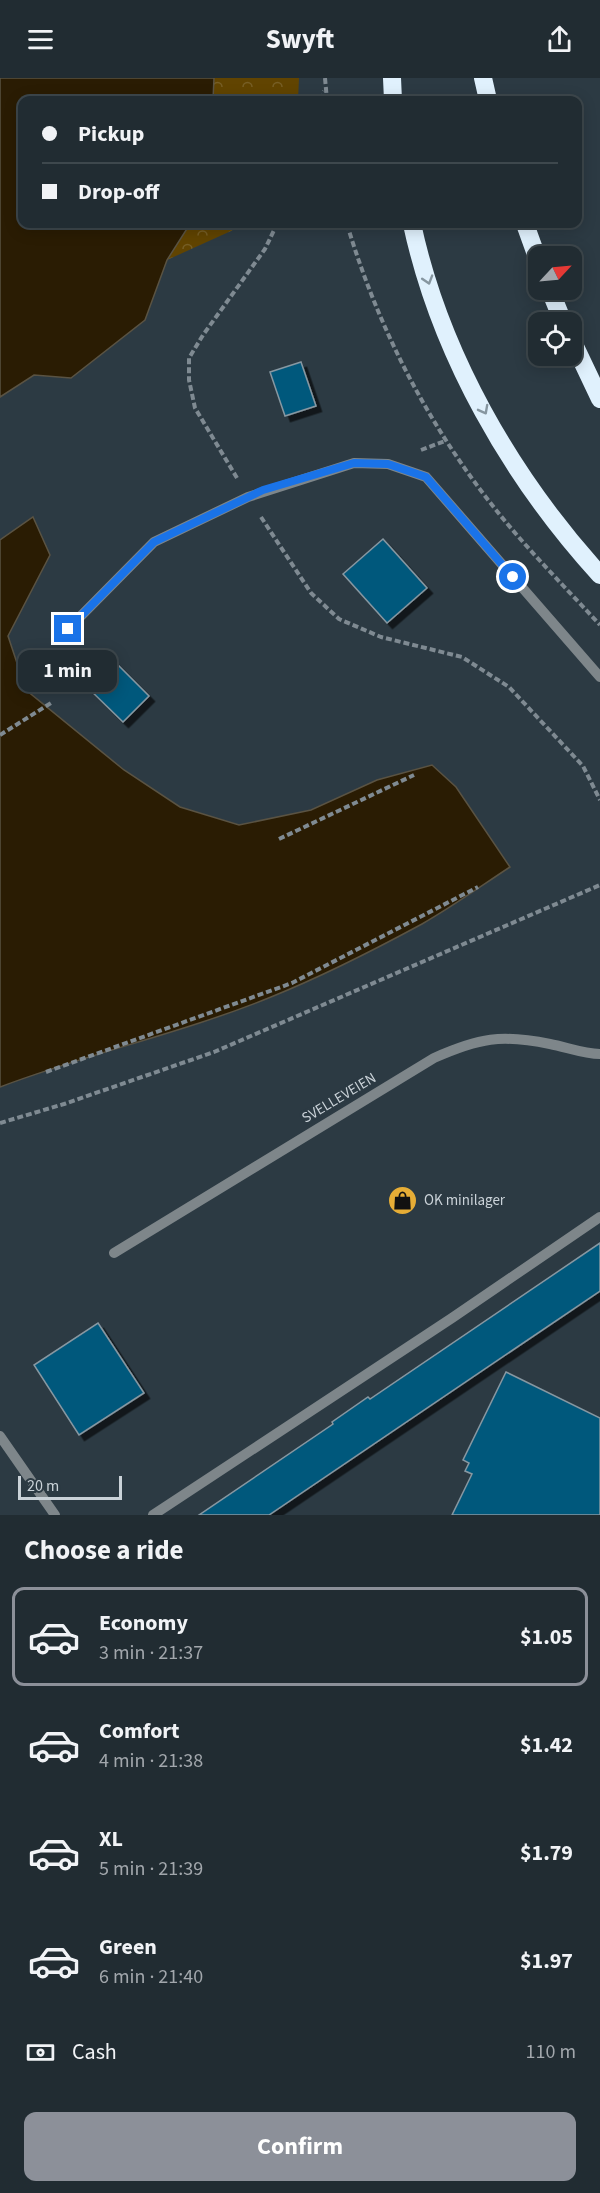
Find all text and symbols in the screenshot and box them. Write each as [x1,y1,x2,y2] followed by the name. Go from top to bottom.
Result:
[266,20,334,59] text: Swyft
[24,23,57,56] icon: menu
[543,23,576,56] icon: share
[78,118,144,150] text: Pickup
[78,176,159,208] text: Drop-off
[528,246,582,300] north arrow
[528,246,582,366] map controls
[421,274,433,285] one-way arrow
[528,312,582,366] button: locate
[477,404,488,414] one-way arrow
[499,563,526,590] route start
[54,615,81,642] route end
[19,650,118,692] callout: 1 min
[43,657,92,685] text: 1 min
[298,1068,380,1128] street label: SVELLEVEIEN
[387,1184,419,1216] shop icon: OK minilager
[424,1190,506,1211] place label: OK minilager
[18,1473,122,1500] scale bar
[27,1475,59,1497] text: 20 m
[24,1531,184,1570] text: Choose a ride
[99,1607,188,1639] text: Economy
[27,1610,81,1664] icon: car
[520,1621,573,1653] text: $1.05
[99,1639,203,1667] text: 3 min · 21:37
[99,1715,180,1747] text: Comfort
[27,1718,81,1772] icon: car
[520,1729,573,1761] text: $1.42
[99,1747,203,1775] text: 4 min · 21:38
[99,1823,123,1855] text: XL
[27,1826,81,1880] icon: car
[520,1837,573,1869] text: $1.79
[99,1855,203,1883] text: 5 min · 21:39
[99,1931,157,1963] text: Green
[27,1934,81,1988] icon: car
[520,1945,573,1977] text: $1.97
[99,1963,203,1991] text: 6 min · 21:40
[24,2036,57,2069] icon: cash
[72,2036,117,2068] text: Cash
[526,2038,576,2066] text: 110 m
[24,2112,576,2181] button: Confirm

